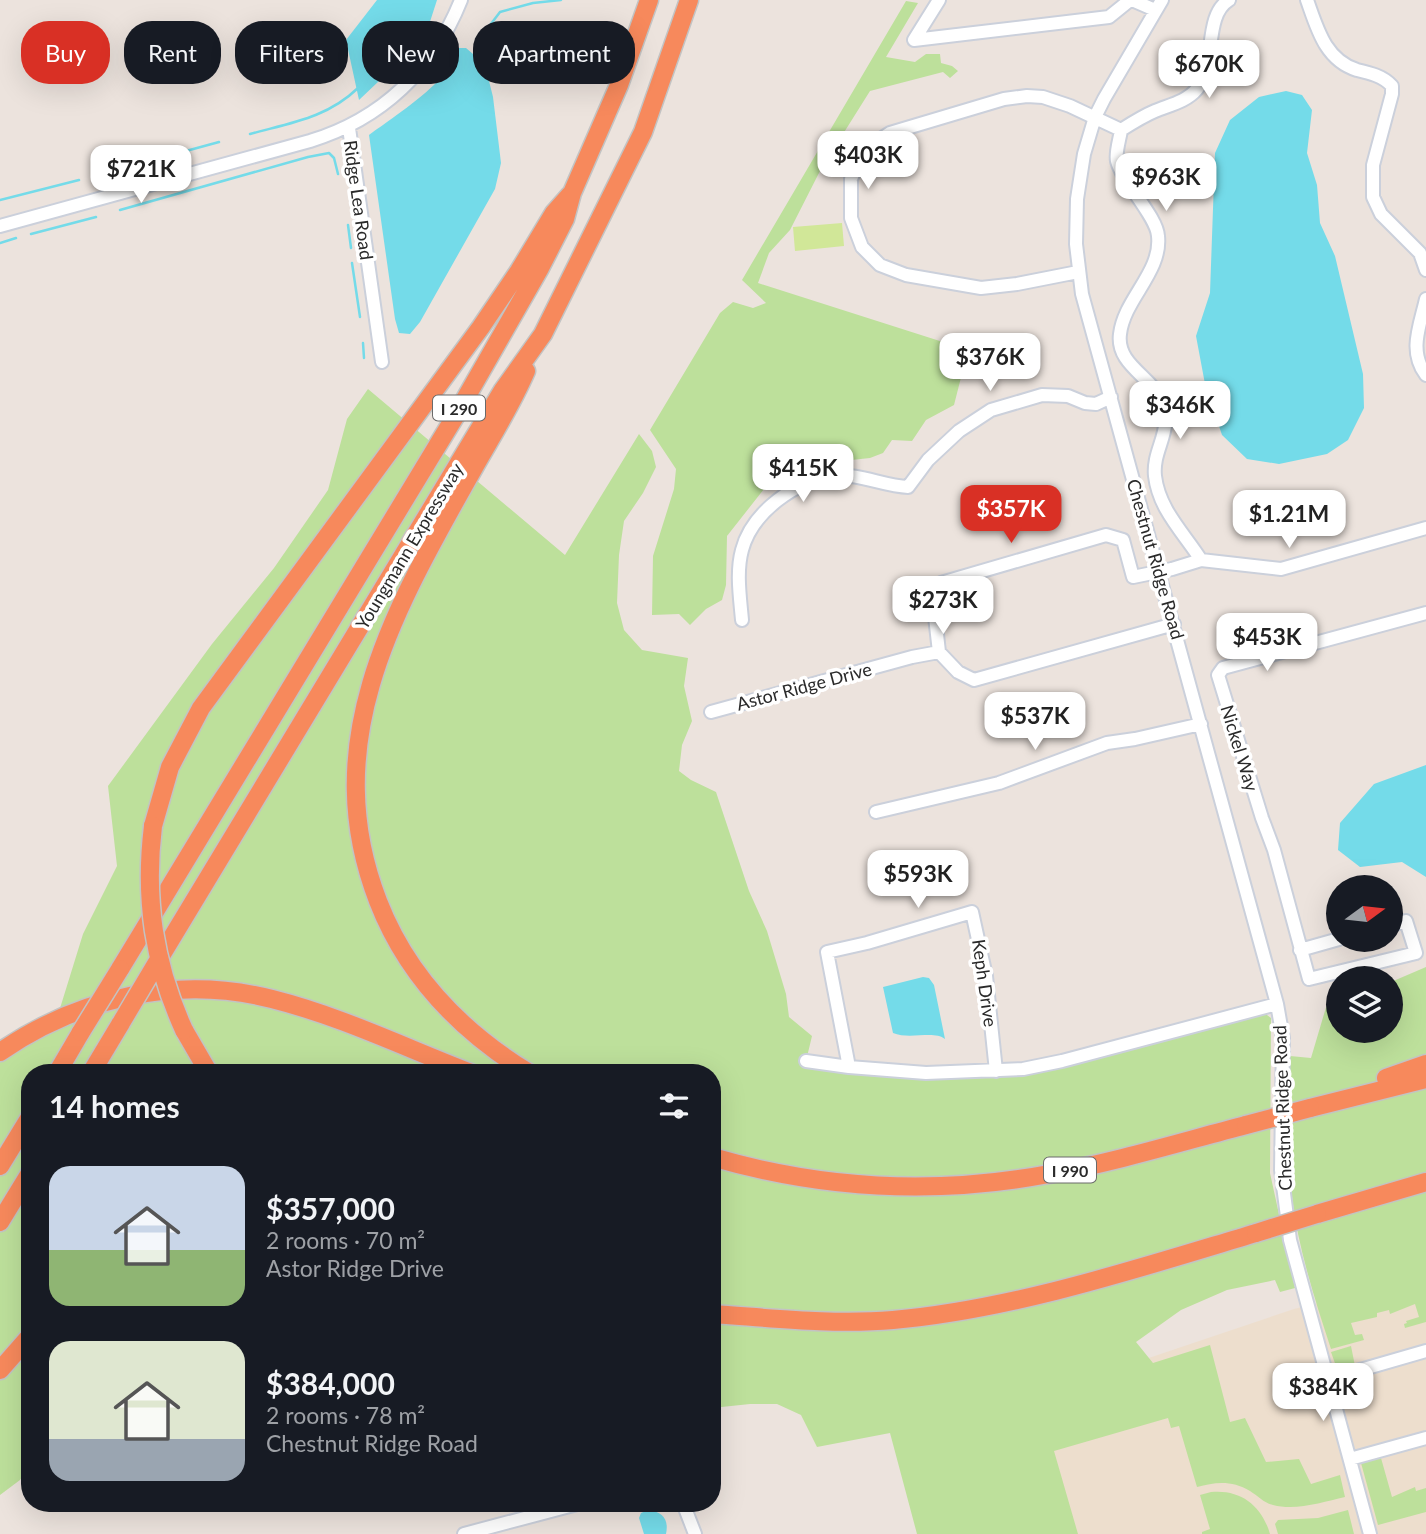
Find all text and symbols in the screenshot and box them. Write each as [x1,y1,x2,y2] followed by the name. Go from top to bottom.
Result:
[21,21,110,84] chip: Buy
[124,21,221,84] chip: Rent
[235,21,348,84] chip: Filters
[362,21,459,84] chip: New
[473,21,635,84] chip: Apartment
[1160,41,1258,100] pin: $670K
[1174,49,1244,77] text: $670K
[819,132,917,191] pin: $403K
[340,139,378,261] street label: Ridge Lea Road
[833,140,903,168] text: $403K
[92,146,190,205] pin: $721K
[106,154,176,182] text: $721K
[1117,154,1215,213] pin: $963K
[1131,162,1201,190] text: $963K
[941,334,1039,393] pin: $376K
[955,342,1025,370] text: $376K
[1131,382,1229,441] pin: $346K
[1145,390,1215,418] text: $346K
[433,396,485,420] road number: I 290
[754,444,852,504] pin: $415K
[768,453,838,481] text: $415K
[351,458,468,633] street label: Youngmann Expressway
[1123,476,1189,642] street label: Chestnut Ridge Road
[962,486,1060,545] pin: $357K
[1232,490,1346,550] pin: $1.21M
[976,494,1046,522] text: $357K
[1249,499,1329,527] text: $1.21M
[894,576,992,636] pin: $273K
[908,585,978,613] text: $273K
[1218,614,1316,673] pin: $453K
[1232,622,1302,650] text: $453K
[734,657,874,715] street label: Astor Ridge Drive
[986,692,1084,752] pin: $537K
[1000,701,1070,729] text: $537K
[1216,702,1264,794] street label: Nickel Way
[869,850,967,910] pin: $593K
[883,859,953,887] text: $593K
[1326,875,1404,952] north arrow
[1326,875,1403,1043] map controls
[968,938,1002,1028] street label: Keph Drive
[1326,966,1403,1043] button: layers
[1268,1025,1296,1191] street label: Chestnut Ridge Road
[655,1087,693,1125] icon: filters
[49,1088,180,1124] text: 14 homes
[1044,1158,1096,1182] road number: I 990
[266,1190,395,1226] text: $357,000
[105,1194,189,1278] icon: home
[266,1226,425,1254] text: 2 rooms · 70 m²
[266,1254,444,1282] text: Astor Ridge Drive
[1274,1364,1372,1423] pin: $384K
[266,1365,395,1401] text: $384,000
[105,1369,189,1453] icon: home
[1288,1372,1358,1400] text: $384K
[266,1401,425,1429] text: 2 rooms · 78 m²
[266,1429,478,1457] text: Chestnut Ridge Road

